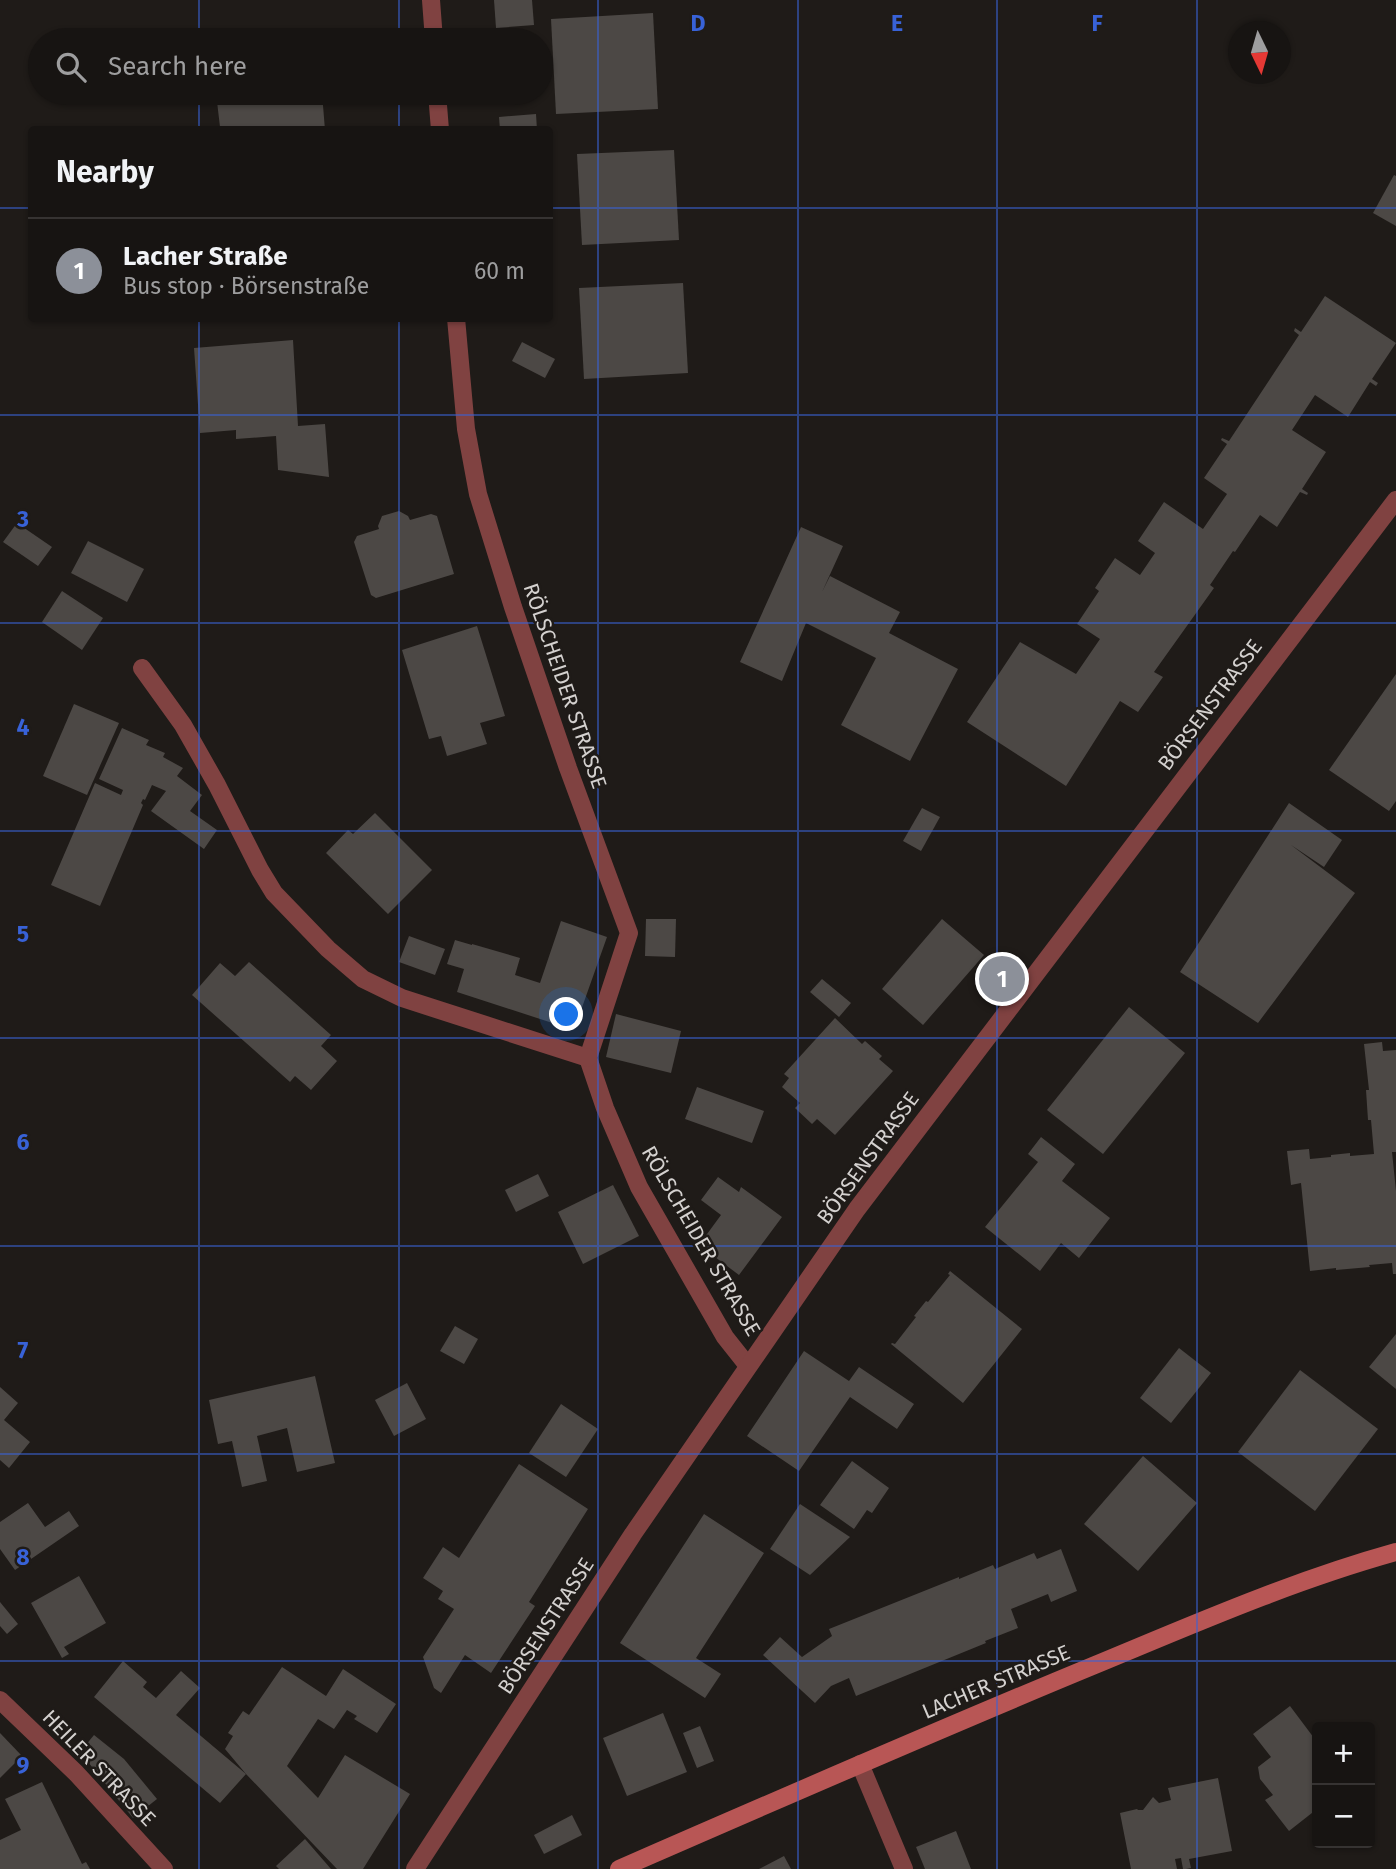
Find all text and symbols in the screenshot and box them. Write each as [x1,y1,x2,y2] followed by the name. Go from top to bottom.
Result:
[691,9,706,37] text: D
[891,9,903,37] text: E
[1091,9,1103,37] text: F
[1228,21,1291,84] north arrow
[28,28,553,105] search box
[52,48,90,86] icon: search
[108,51,247,82] text: Search here
[56,154,154,190] text: Nearby
[123,241,288,272] text: Lacher Straße
[74,257,84,285] text: 1
[474,257,525,285] text: 60 m
[123,272,369,300] text: Bus stop · Börsenstraße
[16,505,29,533] text: 3
[518,580,612,792] street label: RÖLSCHEIDER STRASSE
[1152,634,1268,776] street label: BÖRSENSTRASSE
[17,713,30,741] text: 4
[17,920,29,948] text: 5
[979,953,1025,1005] pin: 1
[549,997,583,1031] your location
[811,1087,925,1229] street label: BÖRSENSTRASSE
[17,1128,30,1156] text: 6
[636,1141,766,1341] street label: RÖLSCHEIDER STRASSE
[18,1336,29,1364] text: 7
[16,1543,30,1571] text: 8
[492,1553,600,1699] street label: BÖRSENSTRASSE
[918,1639,1074,1725] street label: LACHER STRASSE
[37,1704,161,1832] street label: HEILER STRASSE
[1312,1722,1375,1848] map controls
[1312,1722,1375,1785] button: +
[17,1751,30,1779] text: 9
[1312,1785,1375,1848] button: −

